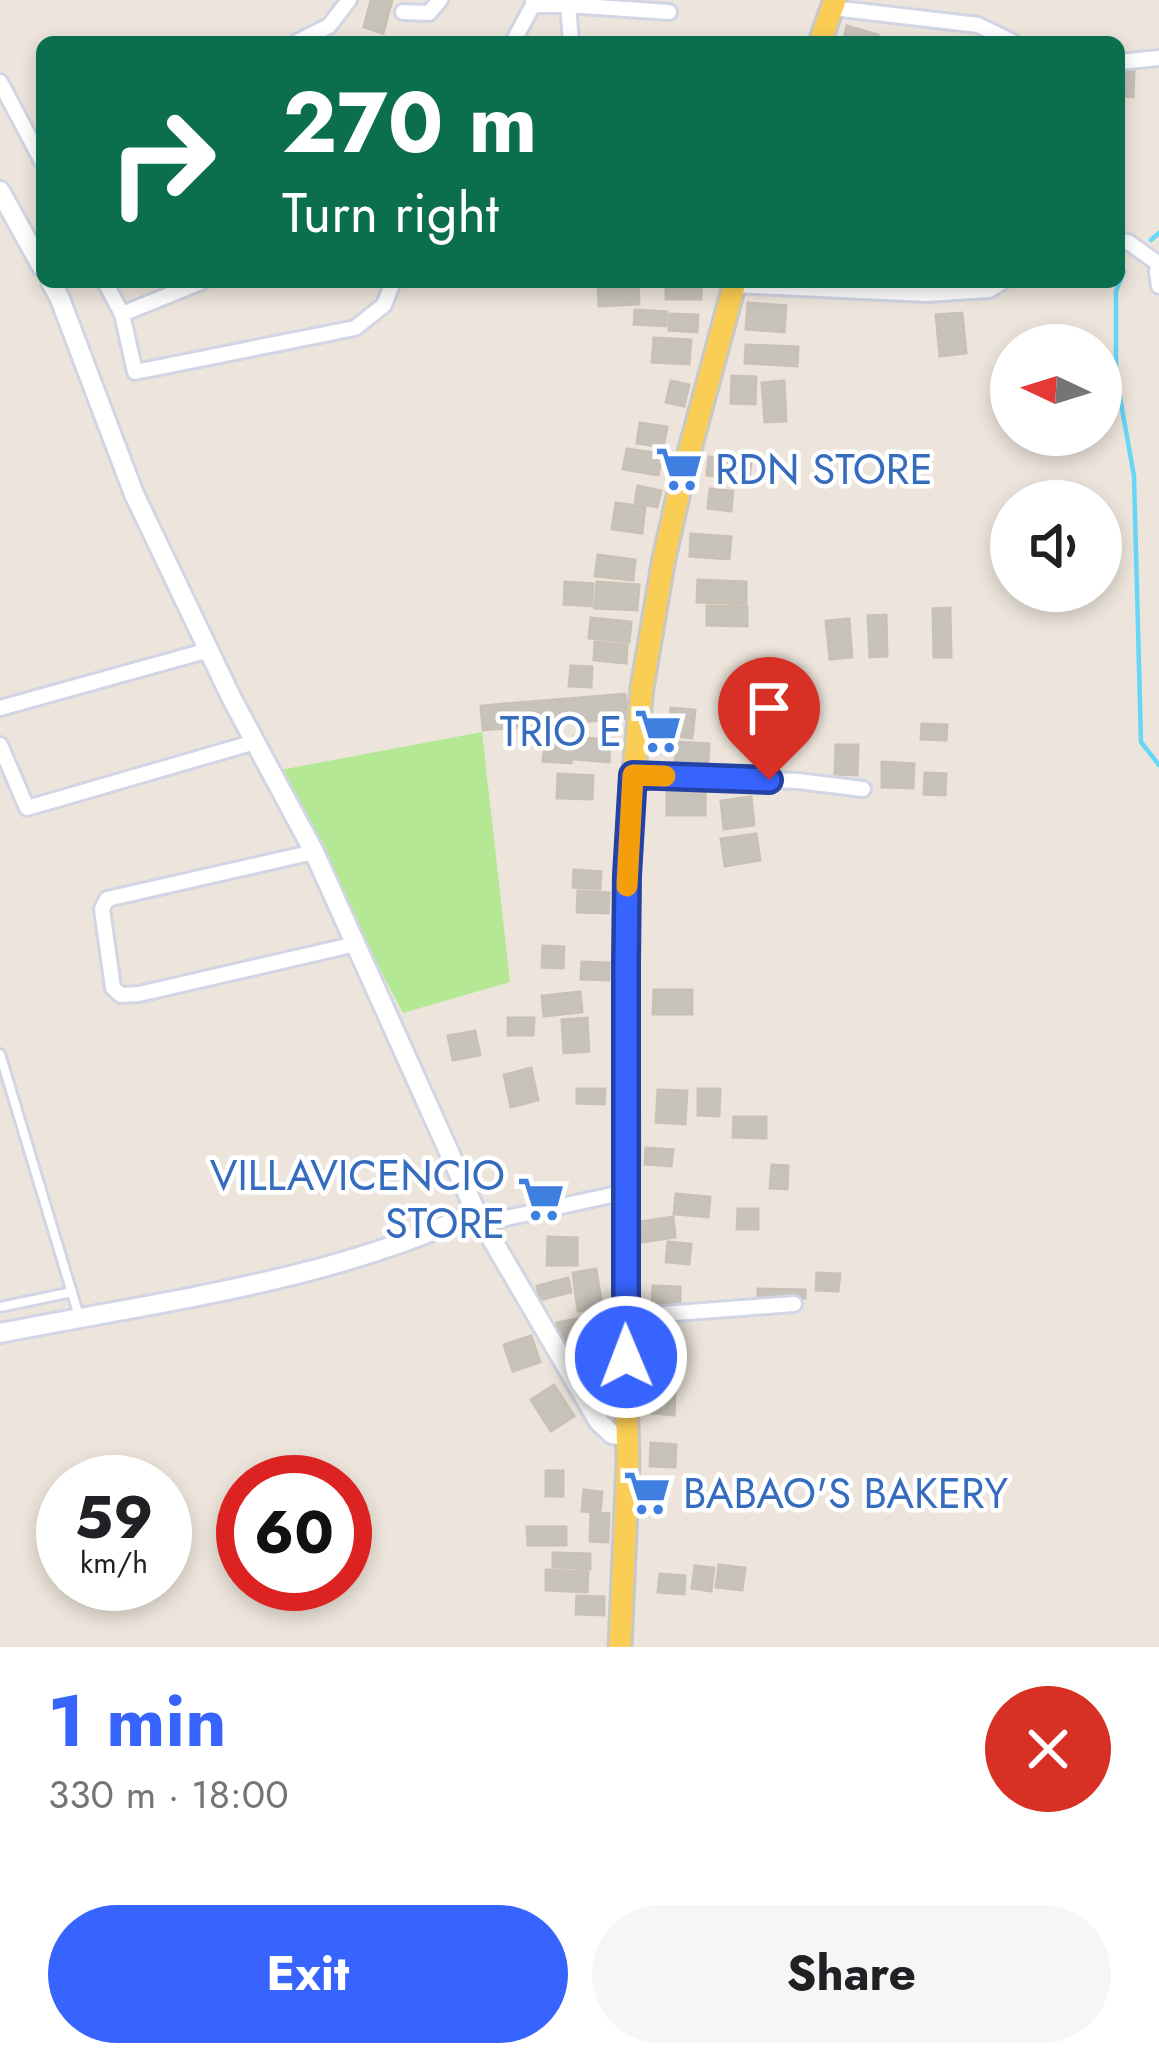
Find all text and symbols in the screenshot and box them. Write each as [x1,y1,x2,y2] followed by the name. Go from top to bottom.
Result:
[282,62,537,184] text: 270 m
[84,84,240,240] icon: right
[282,174,499,252] text: Turn right
[990,324,1122,456] north arrow
[990,324,1122,612] map controls
[715,439,932,500] place label: RDN STORE
[654,444,704,494] supermarket icon: RDN STORE
[990,480,1122,612] button: sound
[718,657,820,780] pin
[736,675,802,741] icon: arrive
[500,701,622,762] place label: TRIO E
[633,706,683,756] supermarket icon: TRIO E
[210,1145,505,1254] place label: VILLAVICENCIO STORE
[516,1174,566,1224] supermarket icon: VILLAVICENCIO STORE
[563,1294,689,1420] position arrow
[216,1455,372,1611] speed limit sign: 60
[683,1463,1008,1524] place label: BABAO'S BAKERY
[622,1468,672,1518] supermarket icon: BABAO'S BAKERY
[75,1474,153,1561] text: 59
[80,1541,148,1584] text: km/h
[48,1669,227,1773] text: 1 min
[985,1686,1111,1812] button: close
[48,1766,289,1823] text: 330 m · 18:00
[48,1905,568,2043] button: Exit
[592,1905,1111,2043] button: Share

